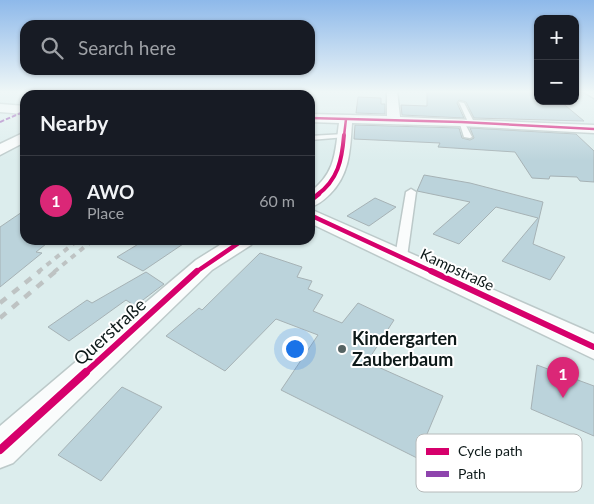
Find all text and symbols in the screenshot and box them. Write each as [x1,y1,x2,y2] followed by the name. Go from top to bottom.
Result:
[534,15,579,105] map controls
[534,15,579,60] button: +
[20,20,315,75] search box
[38,34,66,62] icon: search
[78,36,176,59] text: Search here
[534,60,579,105] button: −
[40,110,108,135] text: Nearby
[87,180,134,203] text: AWO
[51,191,61,210] text: 1
[259,191,295,210] text: 60 m
[87,203,124,222] text: Place
[418,244,497,294] street label: Kampstraße
[69,293,150,369] street label: Querstraße
[352,327,457,370] place label: Kindergarten Zauberbaum
[282,336,308,362] your location
[336,343,348,355] marker: Kindergarten Zauberbaum
[547,357,579,398] pin: 1
[416,434,582,492] legend
[458,442,523,459] text: Cycle path
[458,465,486,482] text: Path

